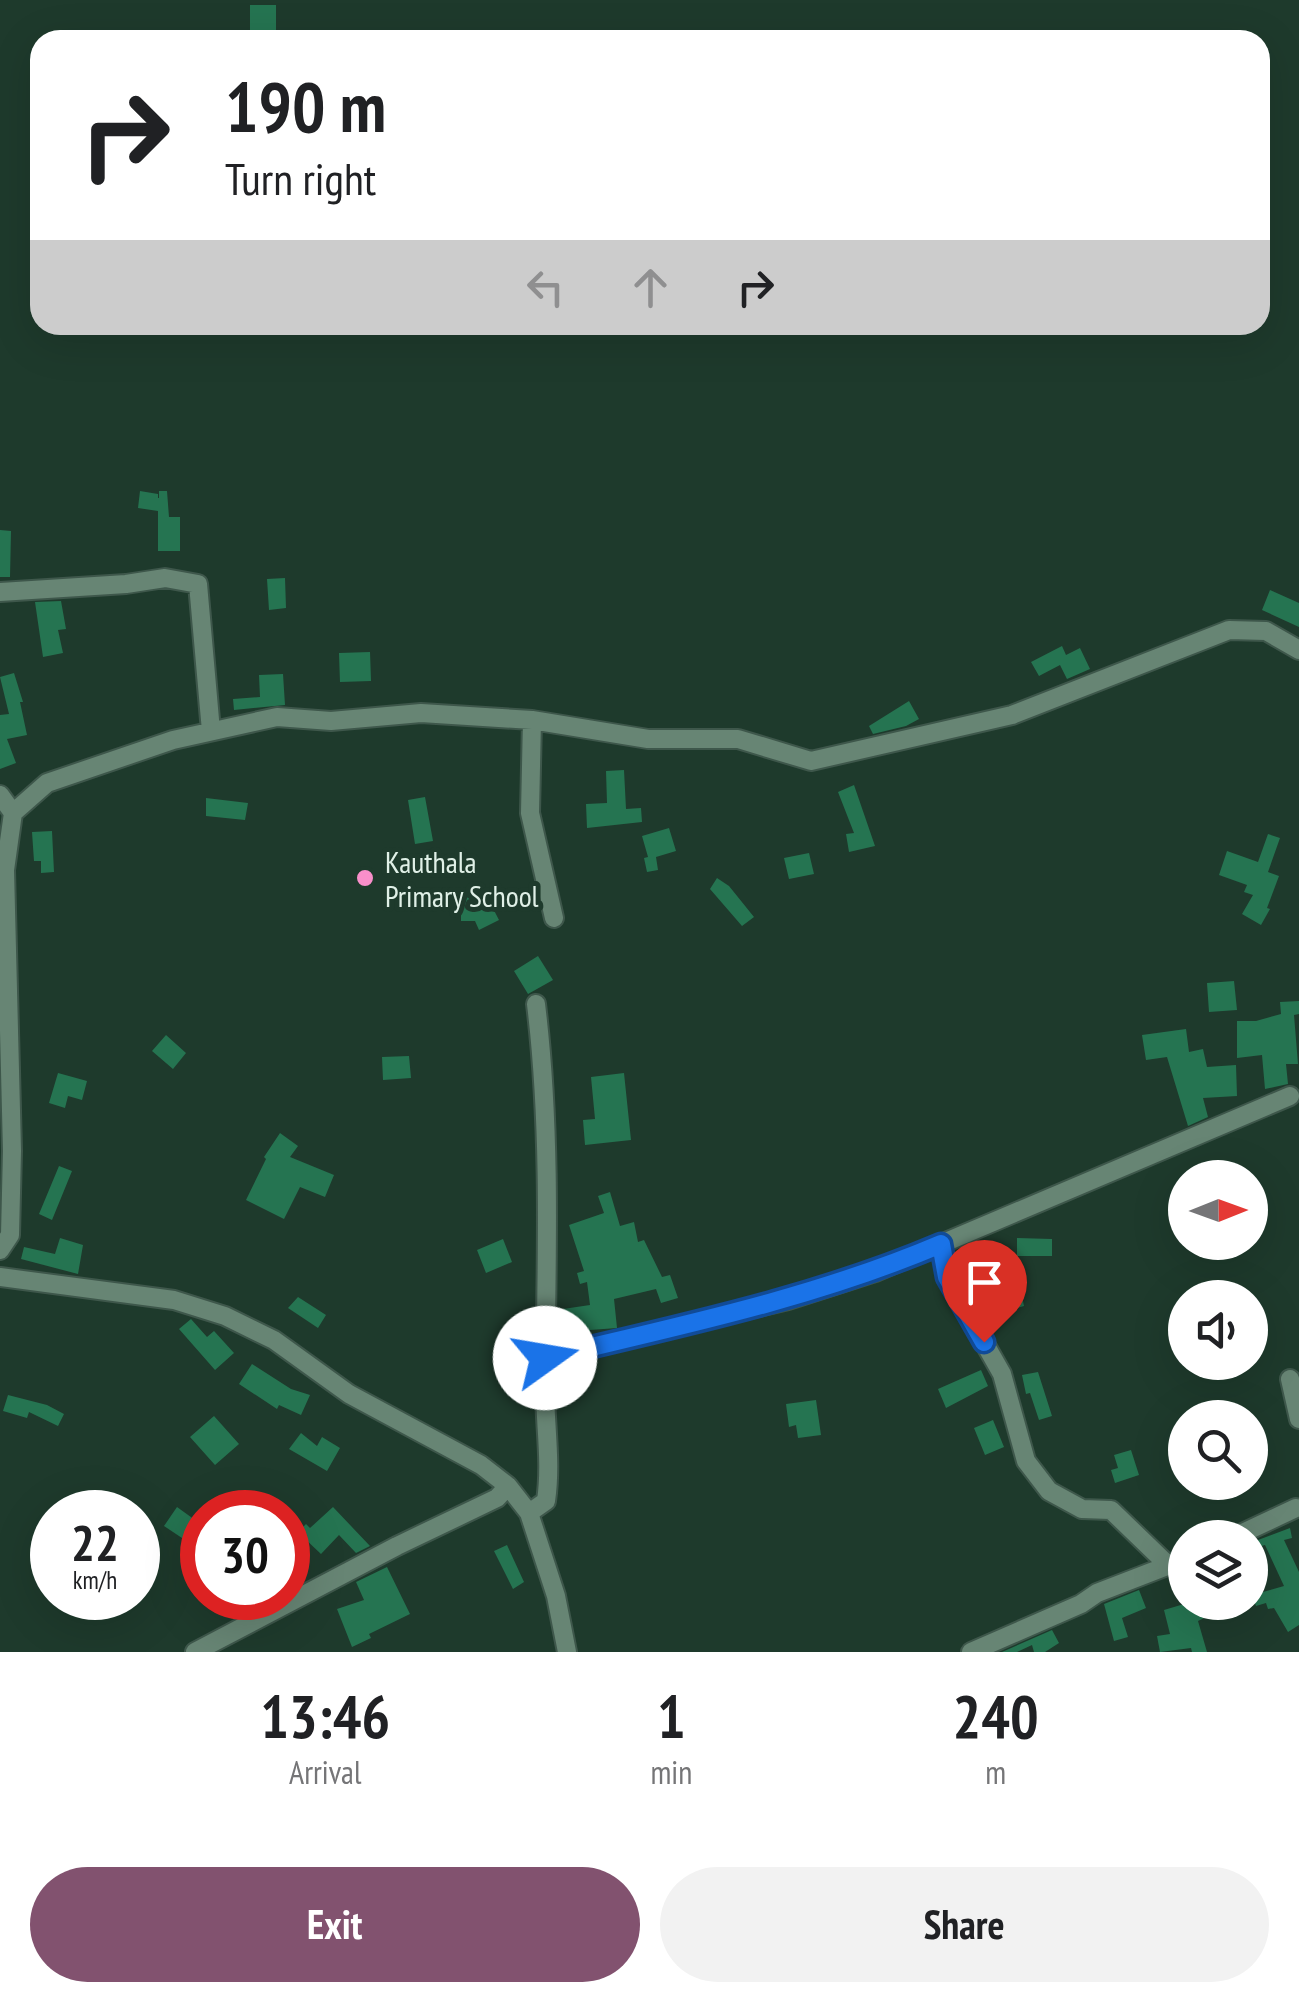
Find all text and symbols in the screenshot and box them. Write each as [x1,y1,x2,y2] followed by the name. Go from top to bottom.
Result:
[225,61,386,151] text: 190 m
[60,70,190,200] icon: right
[225,149,376,207] text: Turn right
[518,260,573,315] icon: left
[623,260,678,315] icon: ahead
[728,260,783,315] icon: right
[385,842,539,915] place label: Kauthala Primary School
[354,867,376,889] marker: Kauthala Primary School
[1168,1160,1268,1260] north arrow
[1168,1160,1268,1620] map controls
[942,1240,1027,1343] pin
[957,1255,1012,1310] icon: arrive
[1168,1280,1268,1380] button: sound
[493,1306,597,1410] position arrow
[1168,1400,1268,1500] button: search
[180,1490,310,1620] speed limit sign: 30
[71,1510,119,1575] text: 22
[1168,1520,1268,1620] button: layers
[73,1564,117,1596] text: km/h
[260,1677,390,1755] text: 13:46
[657,1677,686,1755] text: 1
[953,1677,1039,1755] text: 240
[289,1751,361,1793] text: Arrival
[650,1751,692,1793] text: min
[985,1751,1006,1793] text: m
[30,1867,640,1982] button: Exit
[660,1867,1269,1982] button: Share

